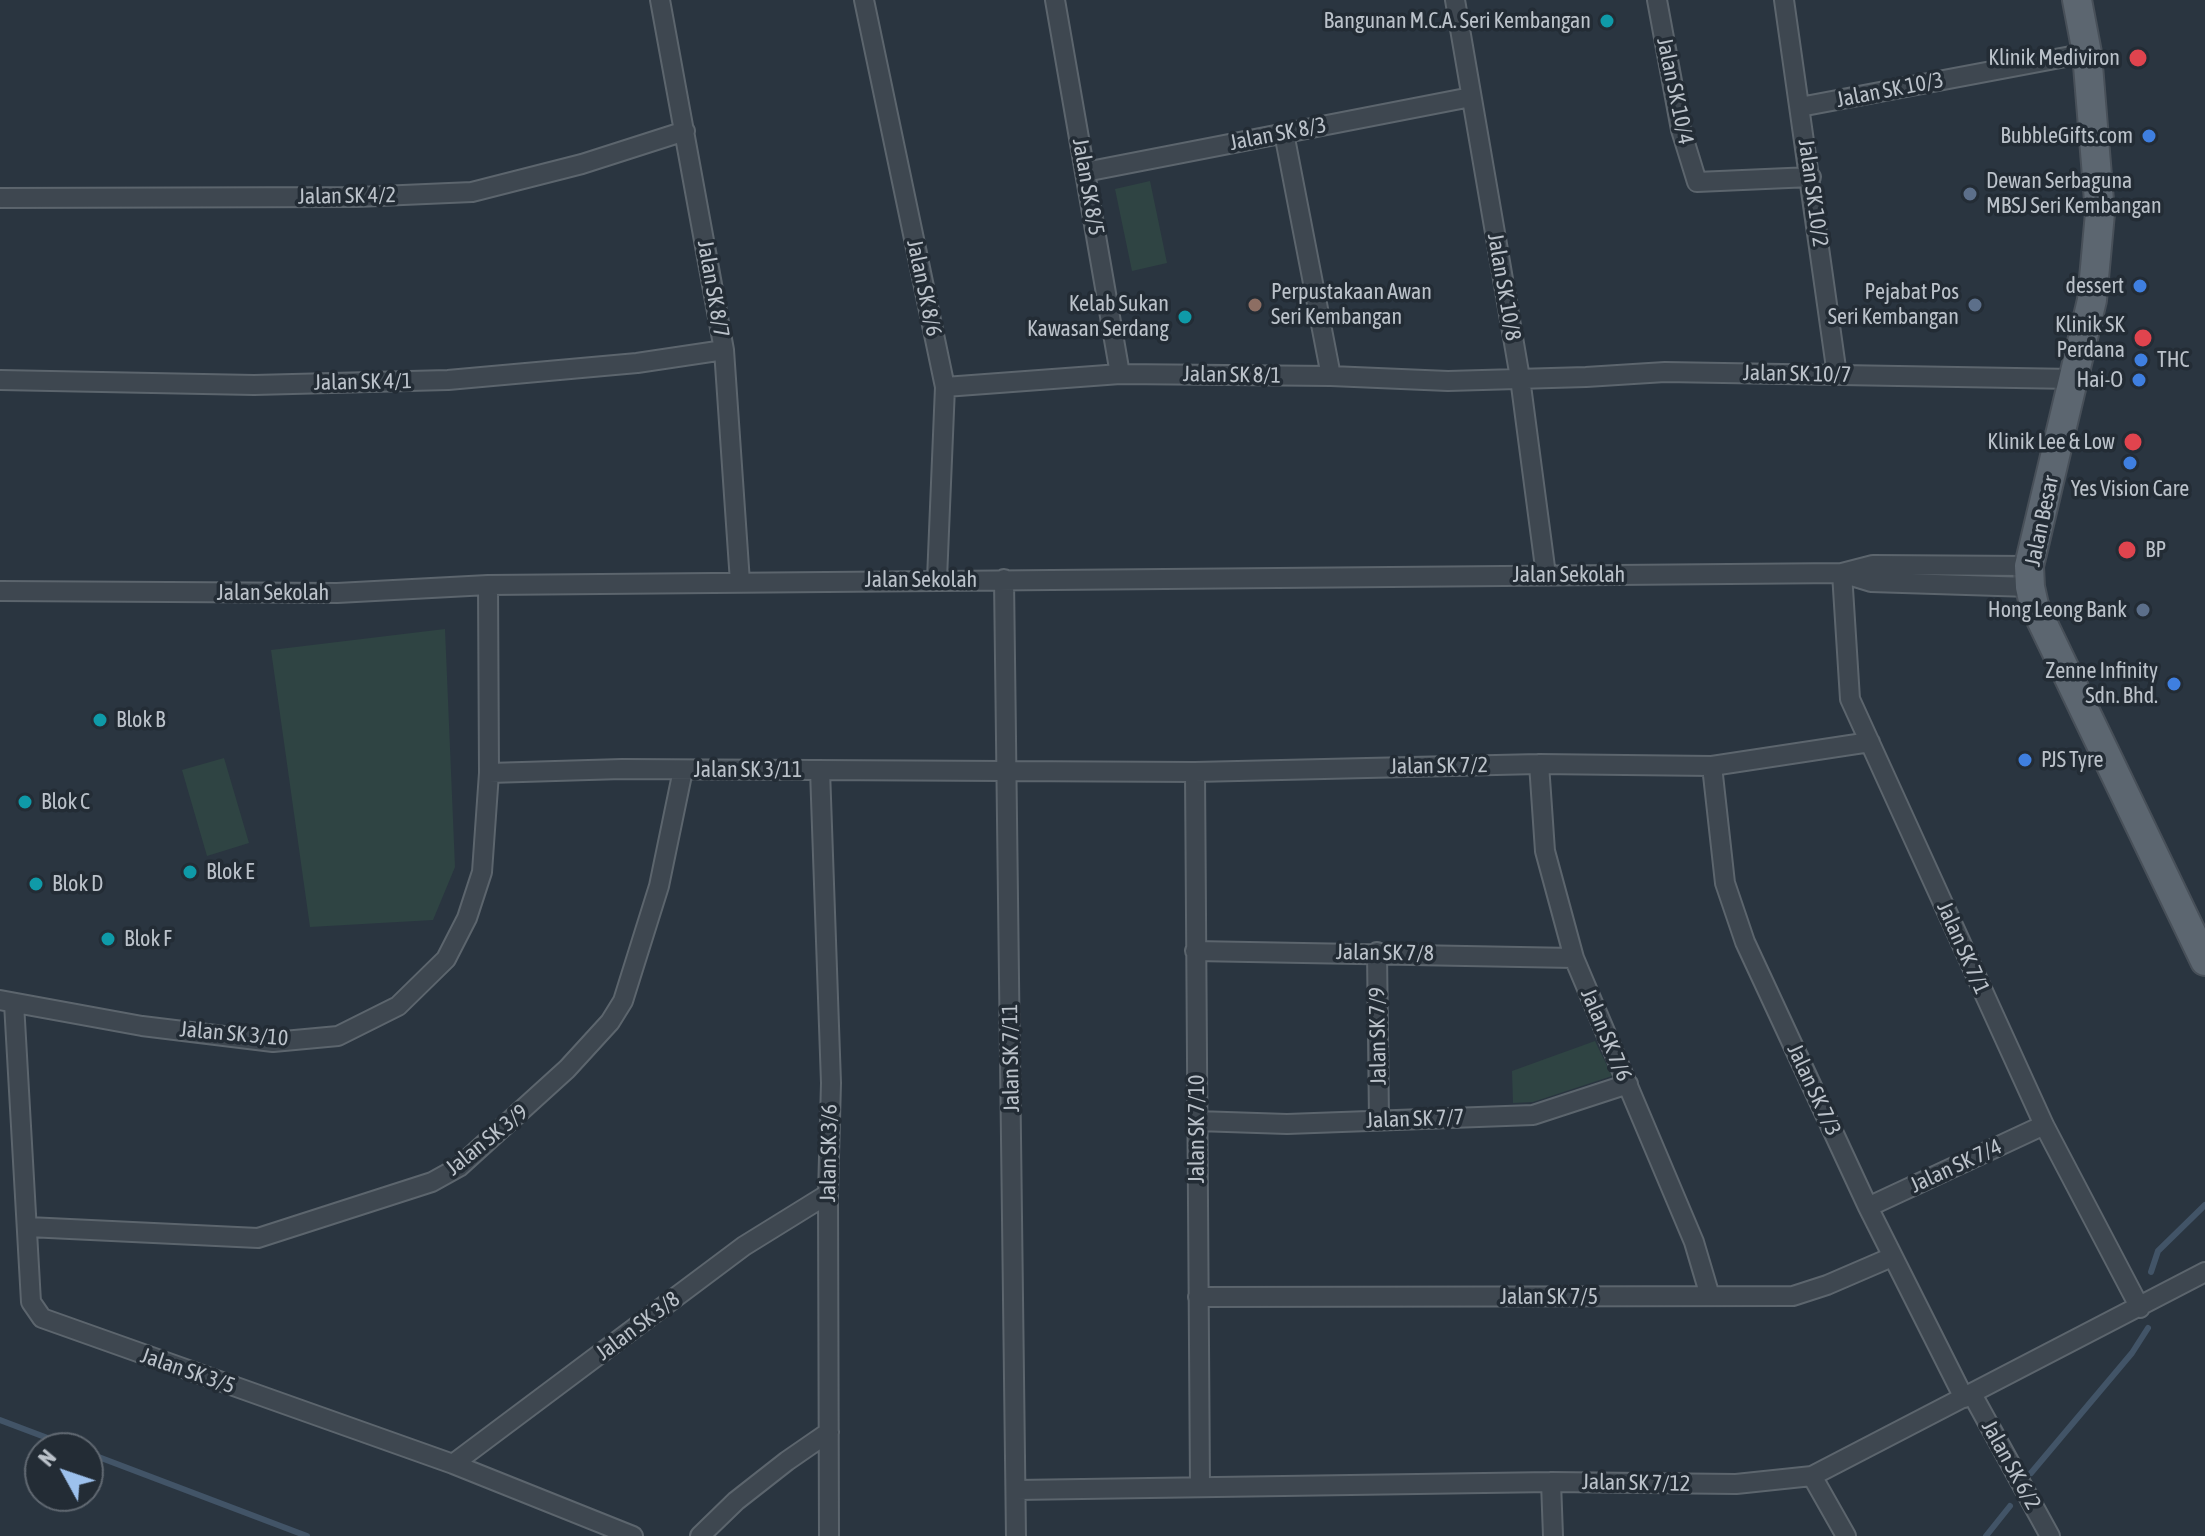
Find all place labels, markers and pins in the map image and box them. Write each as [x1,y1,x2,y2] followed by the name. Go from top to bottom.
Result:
[1324,8,1591,34] place label: Bangunan M.C.A. Seri Kembangan
[1598,12,1616,30] marker: Bangunan M.C.A. Seri Kembangan
[1988,45,2120,71] place label: Klinik Mediviron
[2127,47,2149,69] marker: Klinik Mediviron
[2000,123,2133,149] place label: BubbleGifts.com
[2140,127,2158,145] marker: BubbleGifts.com
[1986,168,2162,220] place label: Dewan Serbaguna MBSJ Seri Kembangan
[1961,185,1979,203] marker: Dewan Serbaguna MBSJ Seri Kembangan
[2065,273,2124,299] place label: dessert
[2131,277,2149,295] marker: dessert
[1271,279,1432,330] place label: Perpustakaan Awan Seri Kembangan
[1828,279,1959,330] place label: Pejabat Pos Seri Kembangan
[1027,291,1169,342] place label: Kelab Sukan Kawasan Serdang
[1246,296,1264,314] marker: Perpustakaan Awan Seri Kembangan
[1966,296,1984,314] marker: Pejabat Pos Seri Kembangan
[1176,308,1194,326] marker: Kelab Sukan Kawasan Serdang
[2055,312,2125,364] place label: Klinik SK Perdana
[2132,327,2154,349] marker: Klinik SK Perdana
[2157,347,2189,373] place label: THC
[2132,351,2150,369] marker: THC
[2077,367,2123,393] place label: Hai-O
[2130,371,2148,389] marker: Hai-O
[1987,429,2115,455] place label: Klinik Lee & Low
[2122,431,2144,453] marker: Klinik Lee & Low
[2121,454,2139,472] marker: Yes Vision Care
[2071,476,2189,502] place label: Yes Vision Care
[2145,537,2166,563] place label: BP
[2116,539,2138,561] marker: BP
[1988,597,2127,623] place label: Hong Leong Bank
[2134,601,2152,619] marker: Hong Leong Bank
[2045,658,2158,710] place label: Zenne Infinity Sdn. Bhd.
[2165,675,2183,693] marker: Zenne Infinity Sdn. Bhd.
[116,707,165,733] place label: Blok B
[91,711,109,729] marker: Blok B
[2041,747,2103,773] place label: PJS Tyre
[2016,751,2034,769] marker: PJS Tyre
[41,789,90,815] place label: Blok C
[16,793,34,811] marker: Blok C
[206,859,254,885] place label: Blok E
[181,863,199,881] marker: Blok E
[52,871,103,897] place label: Blok D
[27,875,45,893] marker: Blok D
[124,926,172,952] place label: Blok F
[99,930,117,948] marker: Blok F

